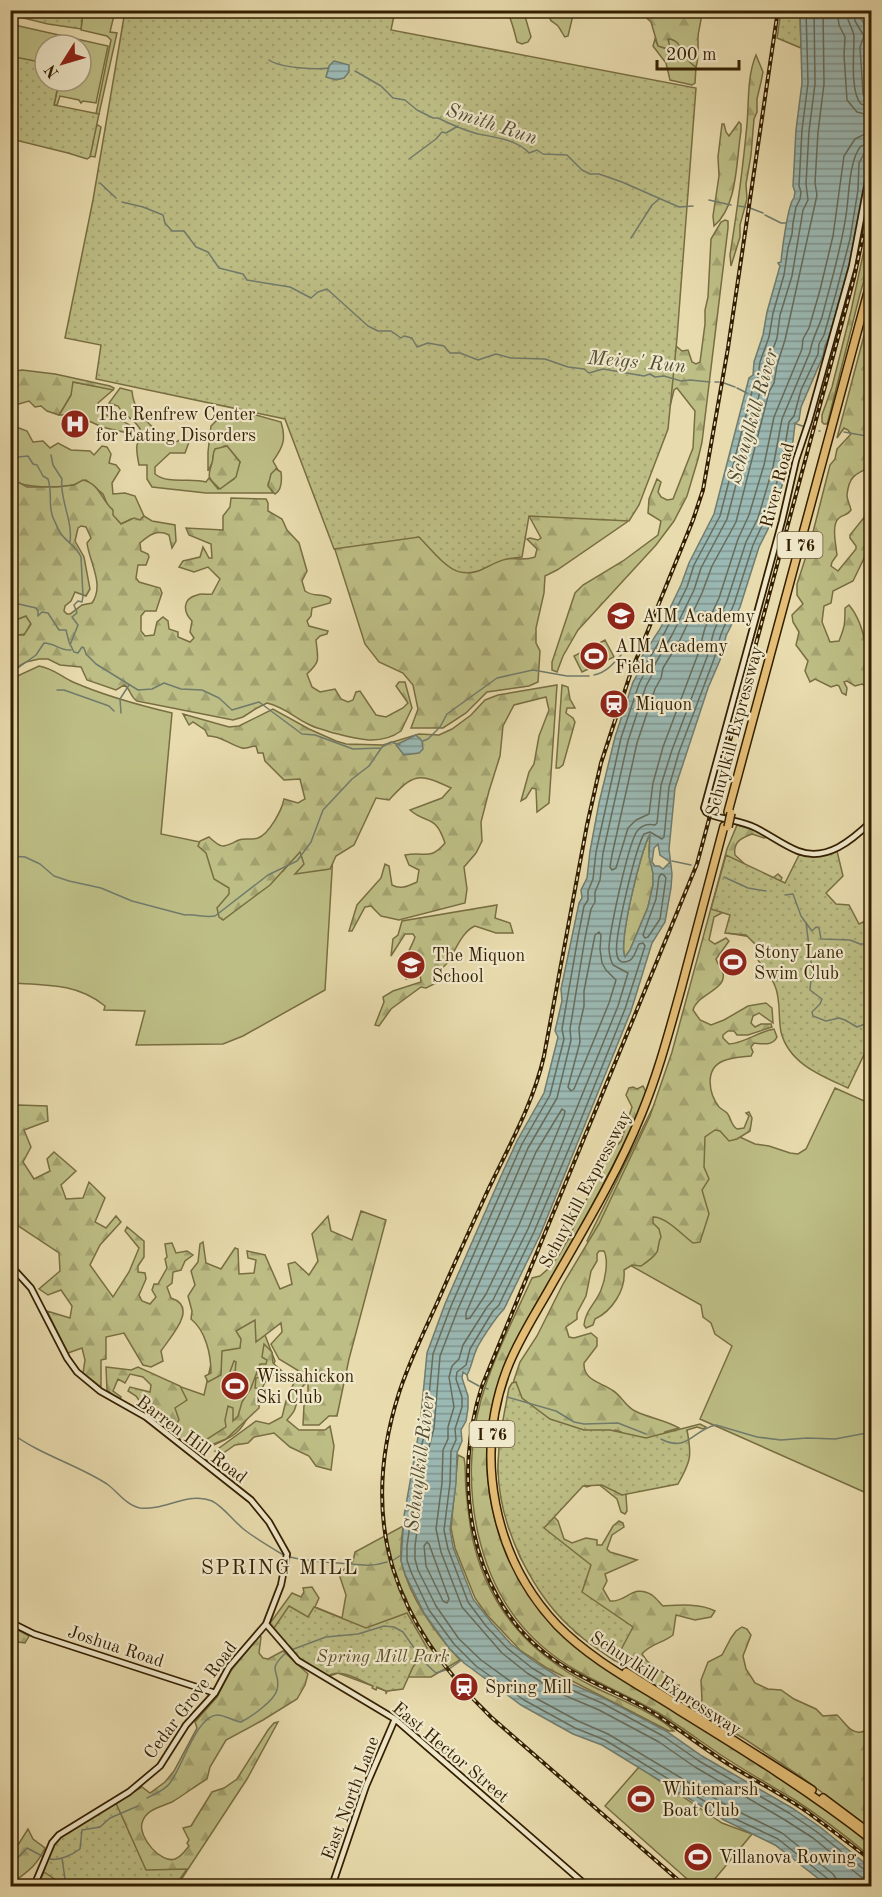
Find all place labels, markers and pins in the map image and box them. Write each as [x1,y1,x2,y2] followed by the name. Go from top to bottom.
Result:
[96,406,256,445] place label: The Renfrew Center for Eating Disorders
[59,408,91,440] hospital icon: The Renfrew Center for Eating Disorders
[605,600,637,632] school or university icon: AIM Academy
[642,608,755,626] place label: AIM Academy
[615,638,728,677] place label: AIM Academy Field
[578,640,610,672] sports icon: AIM Academy Field
[598,688,630,720] station icon: Miquon
[635,696,693,714] place label: Miquon
[754,944,844,983] place label: Stony Lane Swim Club
[717,946,749,978] sports icon: Stony Lane Swim Club
[432,947,525,986] place label: The Miquon School
[395,949,427,981] school or university icon: The Miquon School
[256,1368,355,1407] place label: Wissahickon Ski Club
[219,1370,251,1402] sports icon: Wissahickon Ski Club
[448,1671,480,1703] station icon: Spring Mill
[485,1679,572,1697] place label: Spring Mill
[662,1781,759,1820] place label: Whitemarsh Boat Club
[625,1783,657,1815] sports icon: Whitemarsh Boat Club
[682,1841,714,1873] sports icon: Villanova Rowing
[719,1849,856,1867] place label: Villanova Rowing

